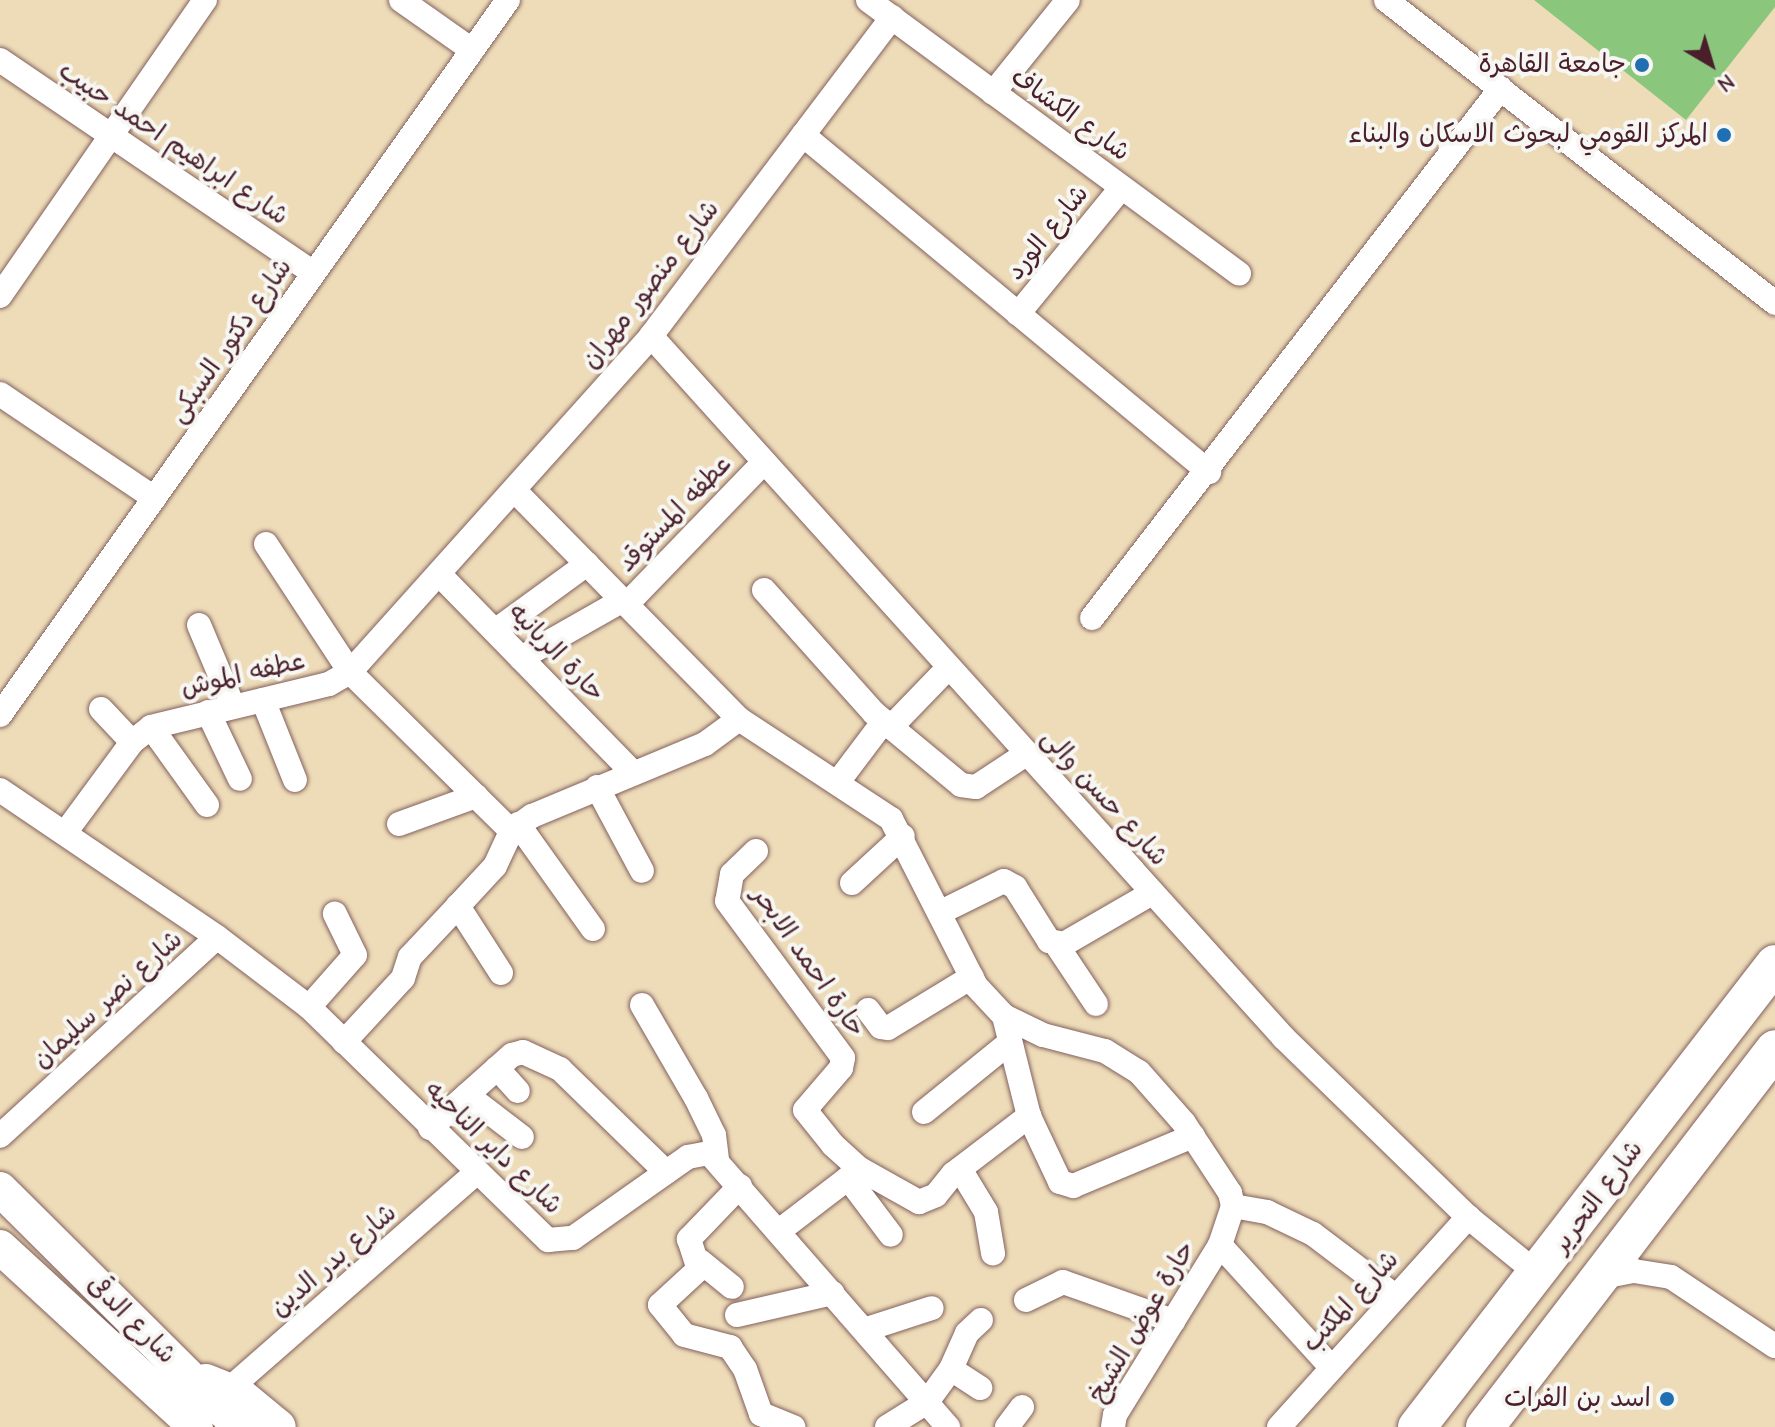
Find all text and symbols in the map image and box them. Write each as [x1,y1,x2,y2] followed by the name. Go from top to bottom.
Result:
[1671,24,1751,104] north arrow
[1478,49,1626,81] place label: جامعة القاهرة
[52,55,294,233] street label: شارع ابراهيم احمد حبيب
[1633,56,1651,74] marker: جامعة القاهرة
[1004,61,1136,169] street label: شارع الكشاف
[1712,68,1739,98] text: N
[1348,119,1708,151] place label: المركز القومي لبحوث الاسكان والبناء
[1715,126,1733,144] marker: المركز القومي لبحوث الاسكان والبناء
[1000,179,1096,287] street label: شارع الورد
[575,194,727,376] street label: شارع منصور مهران
[163,253,299,429] street label: شارع دكتور السبكى
[612,449,738,579] street label: عطفه المستوقد
[501,597,611,709] street label: حارة الريانيه
[178,646,308,704] street label: عطفه الموش
[1034,723,1174,873] street label: شارع حسن والى
[745,881,871,1043] street label: حارة احمد الابحر
[27,924,189,1076] street label: شارع نصر سليمان
[418,1075,568,1221] street label: شارع داير الناحيه
[1546,1135,1650,1259] street label: شارع التحرير
[265,1198,403,1324] street label: شارع بدر الدين
[1082,1236,1202,1408] street label: حارة عوض الشيخ
[1296,1245,1406,1359] street label: شارع المكتب
[80,1269,182,1371] street label: شارع الدقى
[1504,1383,1651,1415] place label: اسد بن الفرات
[1658,1390,1676,1408] marker: اسد بن الفرات

